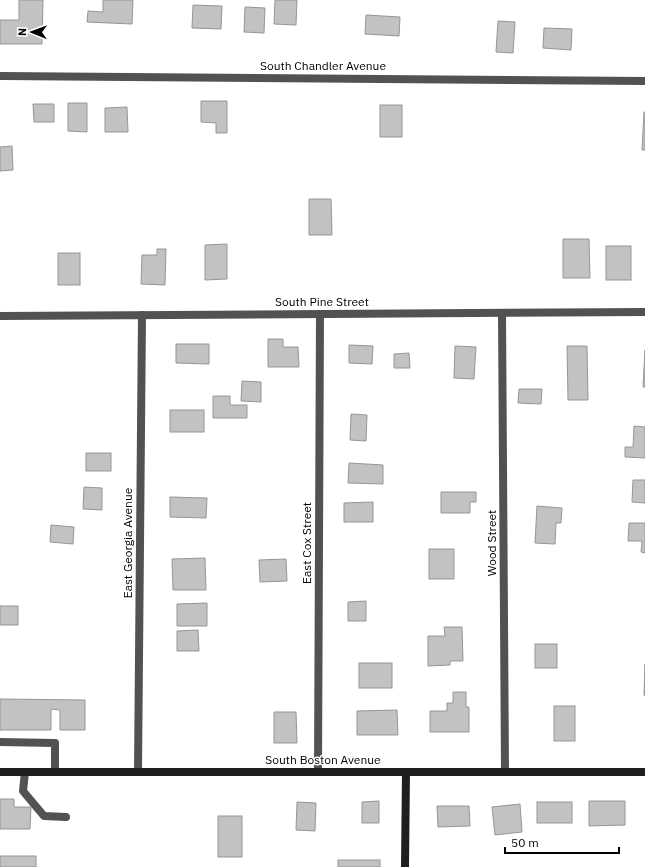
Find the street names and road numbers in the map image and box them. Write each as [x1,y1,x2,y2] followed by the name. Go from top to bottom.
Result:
[260,58,386,73] street label: South Chandler Avenue
[275,294,369,309] street label: South Pine Street
[120,487,135,598] street label: East Georgia Avenue
[299,502,314,584] street label: East Cox Street
[484,510,499,576] street label: Wood Street
[265,752,381,767] street label: South Boston Avenue

